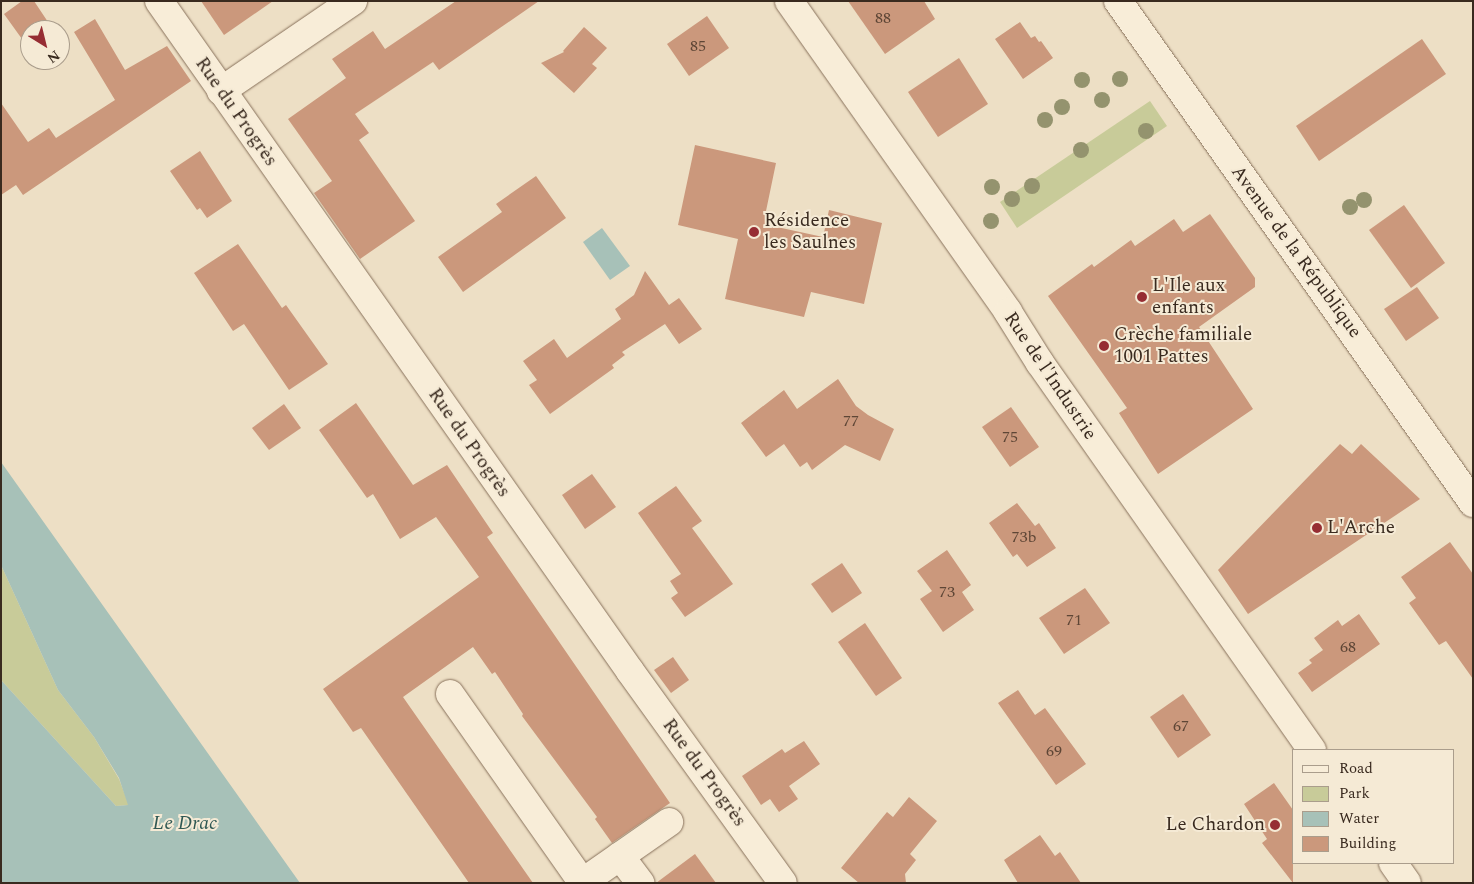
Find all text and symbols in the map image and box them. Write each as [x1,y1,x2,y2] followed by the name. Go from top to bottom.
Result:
[875,8,891,28] house number: 88
[20,20,70,70] north arrow
[690,36,706,56] house number: 85
[43,45,64,69] text: N
[190,53,282,171] street label: Rue du Progrès
[1226,161,1366,343] street label: Avenue de la République
[764,210,856,254] place label: Résidence les Saulnes
[748,226,760,238] marker: Résidence les Saulnes
[1152,275,1225,319] place label: L'Ile aux enfants
[1136,291,1148,303] marker: L'Ile aux enfants
[999,308,1101,444] street label: Rue de l'Industrie
[1114,324,1252,368] place label: Crèche familiale 1001 Pattes
[1098,340,1110,352] marker: Crèche familiale 1001 Pattes
[423,384,515,502] street label: Rue du Progrès
[843,411,859,431] house number: 77
[1002,427,1018,447] house number: 75
[1327,517,1395,539] place label: L'Arche
[1311,522,1323,534] marker: L'Arche
[1012,527,1036,547] house number: 73b
[939,582,955,602] house number: 73
[1066,610,1082,630] house number: 71
[1340,637,1356,657] house number: 68
[657,714,751,832] street label: Rue du Progrès
[1173,716,1189,736] house number: 67
[1046,741,1062,761] house number: 69
[1292,749,1454,864] legend
[1339,757,1373,780] text: Road
[1339,782,1370,805] text: Park
[1339,807,1379,830] text: Water
[153,811,217,835] water label: Le Drac
[1166,814,1265,836] place label: Le Chardon
[1269,819,1281,831] marker: Le Chardon
[1339,832,1396,855] text: Building

